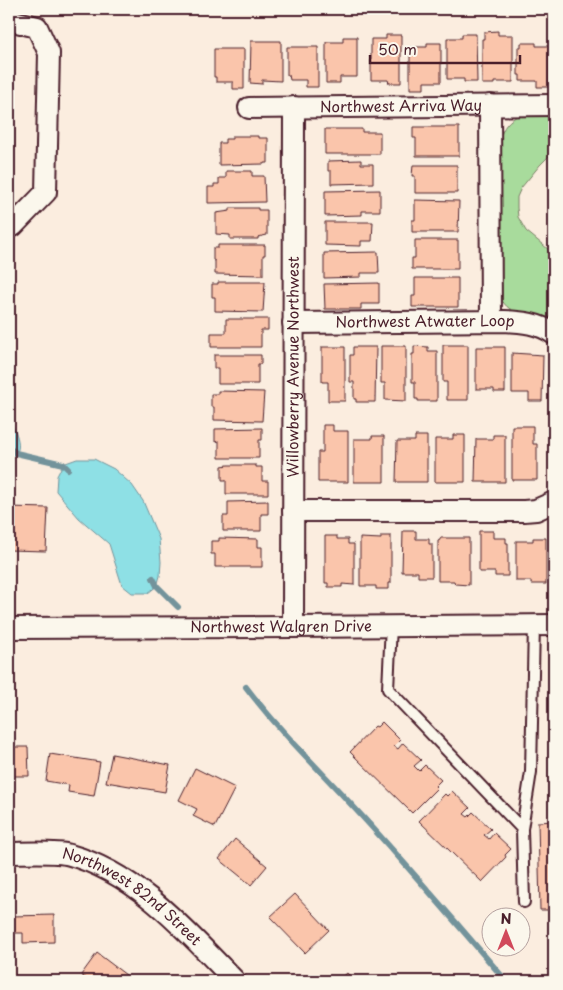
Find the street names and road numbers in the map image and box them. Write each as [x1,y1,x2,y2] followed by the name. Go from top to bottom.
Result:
[320,93,482,117] street label: Northwest Arriva Way
[280,256,304,478] street label: Willowberry Avenue Northwest
[335,308,515,333] street label: Northwest Atwater Loop
[190,613,372,637] street label: Northwest Walgren Drive
[60,841,208,950] street label: Northwest 82nd Street

